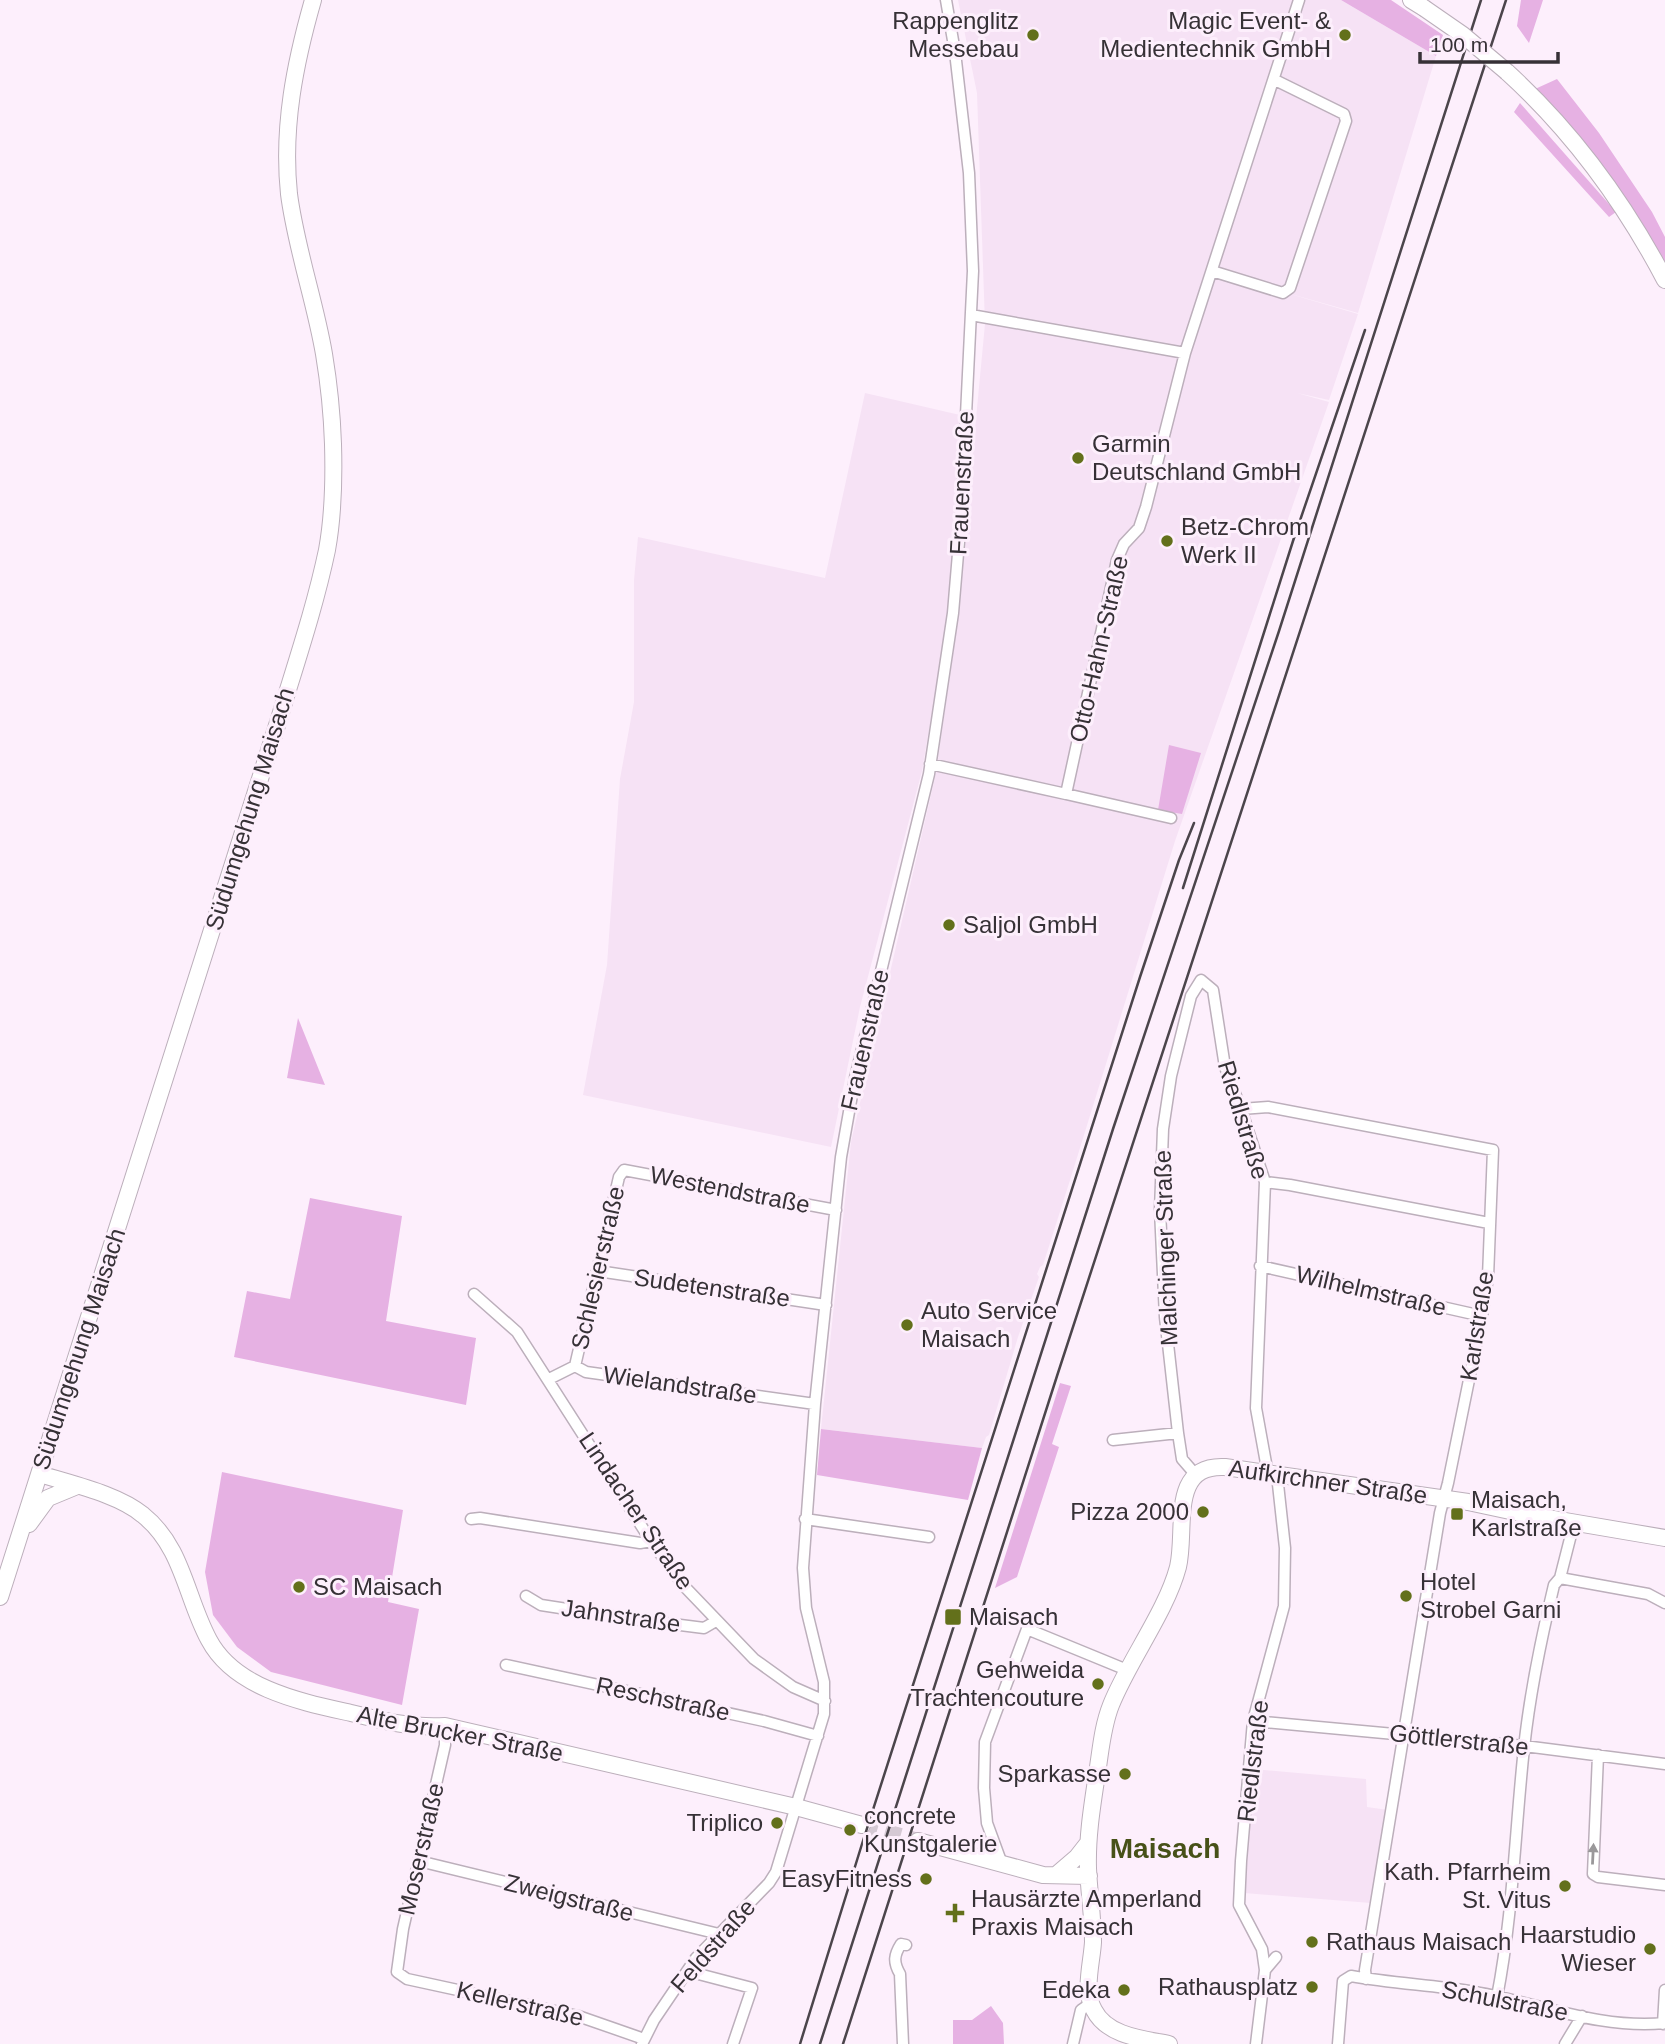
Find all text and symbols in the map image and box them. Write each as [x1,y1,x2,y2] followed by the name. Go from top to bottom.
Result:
[892,7,1019,62] place label: Rappenglitz Messebau
[1100,7,1331,62] place label: Magic Event- & Medientechnik GmbH
[1420,21,1558,65] scale bar
[1025,27,1041,43] marker: Rappenglitz Messebau
[1337,27,1353,43] marker: Magic Event- & Medientechnik GmbH
[1430,33,1488,56] text: 100 m
[944,410,979,556] street label: Frauenstraße
[1092,430,1301,485] place label: Garmin Deutschland GmbH
[1070,450,1086,466] marker: Garmin Deutschland GmbH
[1181,513,1309,568] place label: Betz-Chrom Werk II
[1159,533,1175,549] marker: Betz-Chrom Werk II
[1064,553,1133,745] street label: Otto-Hahn-Straße
[200,684,299,933] street label: Südumgehung Maisach
[963,911,1098,938] place label: Saljol GmbH
[941,917,957,933] marker: Saljol GmbH
[835,967,894,1113] street label: Frauenstraße
[1213,1057,1274,1182] street label: Riedlstraße
[1149,1150,1182,1346] street label: Malchinger Straße
[648,1161,812,1218] street label: Westendstraße
[566,1184,629,1352] street label: Schlesierstraße
[27,1225,130,1473] street label: Südumgehung Maisach
[1293,1260,1449,1321] street label: Wilhelmstraße
[632,1263,792,1312] street label: Sudetenstraße
[1455,1269,1498,1383] street label: Karlstraße
[921,1297,1057,1352] place label: Auto Service Maisach
[899,1317,915,1333] marker: Auto Service Maisach
[602,1360,759,1409] street label: Wielandstraße
[574,1427,699,1595] street label: Lindacher Straße
[1227,1454,1429,1509] street label: Aufkirchner Straße
[1471,1486,1582,1541] place label: Maisach, Karlstraße
[1070,1498,1189,1525] place label: Pizza 2000
[1195,1504,1211,1520] marker: Pizza 2000
[1449,1506,1465,1522] marker: Maisach, Karlstraße
[1420,1568,1561,1623] place label: Hotel Strobel Garni
[313,1573,442,1600] place label: SC Maisach
[291,1579,307,1595] marker: SC Maisach
[1398,1588,1414,1604] marker: Hotel Strobel Garni
[560,1594,682,1637] street label: Jahnstraße
[969,1603,1058,1630] place label: Maisach
[943,1607,963,1627] marker: Maisach
[910,1656,1085,1711] place label: Gehweida Trachtencouture
[594,1671,732,1726] street label: Reschstraße
[1090,1676,1106,1692] marker: Gehweida Trachtencouture
[1232,1698,1273,1823] street label: Riedlstraße
[355,1700,565,1767] street label: Alte Brucker Straße
[1388,1719,1530,1760] street label: Göttlerstraße
[998,1760,1111,1787] place label: Sparkasse
[1117,1766,1133,1782] marker: Sparkasse
[392,1780,449,1918] street label: Moserstraße
[864,1802,997,1857] place label: concrete Kunstgalerie
[687,1809,763,1836] place label: Triplico
[769,1815,785,1831] marker: Triplico
[842,1822,858,1838] marker: concrete Kunstgalerie
[1110,1833,1220,1864] district label: Maisach
[1588,1843,1599,1865] one-way arrow
[1384,1858,1551,1913] place label: Kath. Pfarrheim St. Vitus
[781,1865,912,1892] place label: EasyFitness
[502,1868,636,1927] street label: Zweigstraße
[918,1871,934,1887] marker: EasyFitness
[1557,1878,1573,1894] marker: Kath. Pfarrheim St. Vitus
[971,1885,1202,1940] place label: Hausärzte Amperland Praxis Maisach
[665,1894,760,1998] street label: Feldstraße
[945,1903,965,1923] marker: Hausärzte Amperland Praxis Maisach
[1520,1921,1636,1976] place label: Haarstudio Wieser
[1326,1928,1511,1955] place label: Rathaus Maisach
[1304,1934,1320,1950] marker: Rathaus Maisach
[1642,1941,1658,1957] marker: Haarstudio Wieser
[1158,1973,1298,2000] place label: Rathausplatz
[1440,1975,1571,2026] street label: Schulstraße
[454,1976,586,2031] street label: Kellerstraße
[1042,1976,1111,2003] place label: Edeka
[1304,1979,1320,1995] marker: Rathausplatz
[1116,1982,1132,1998] marker: Edeka

